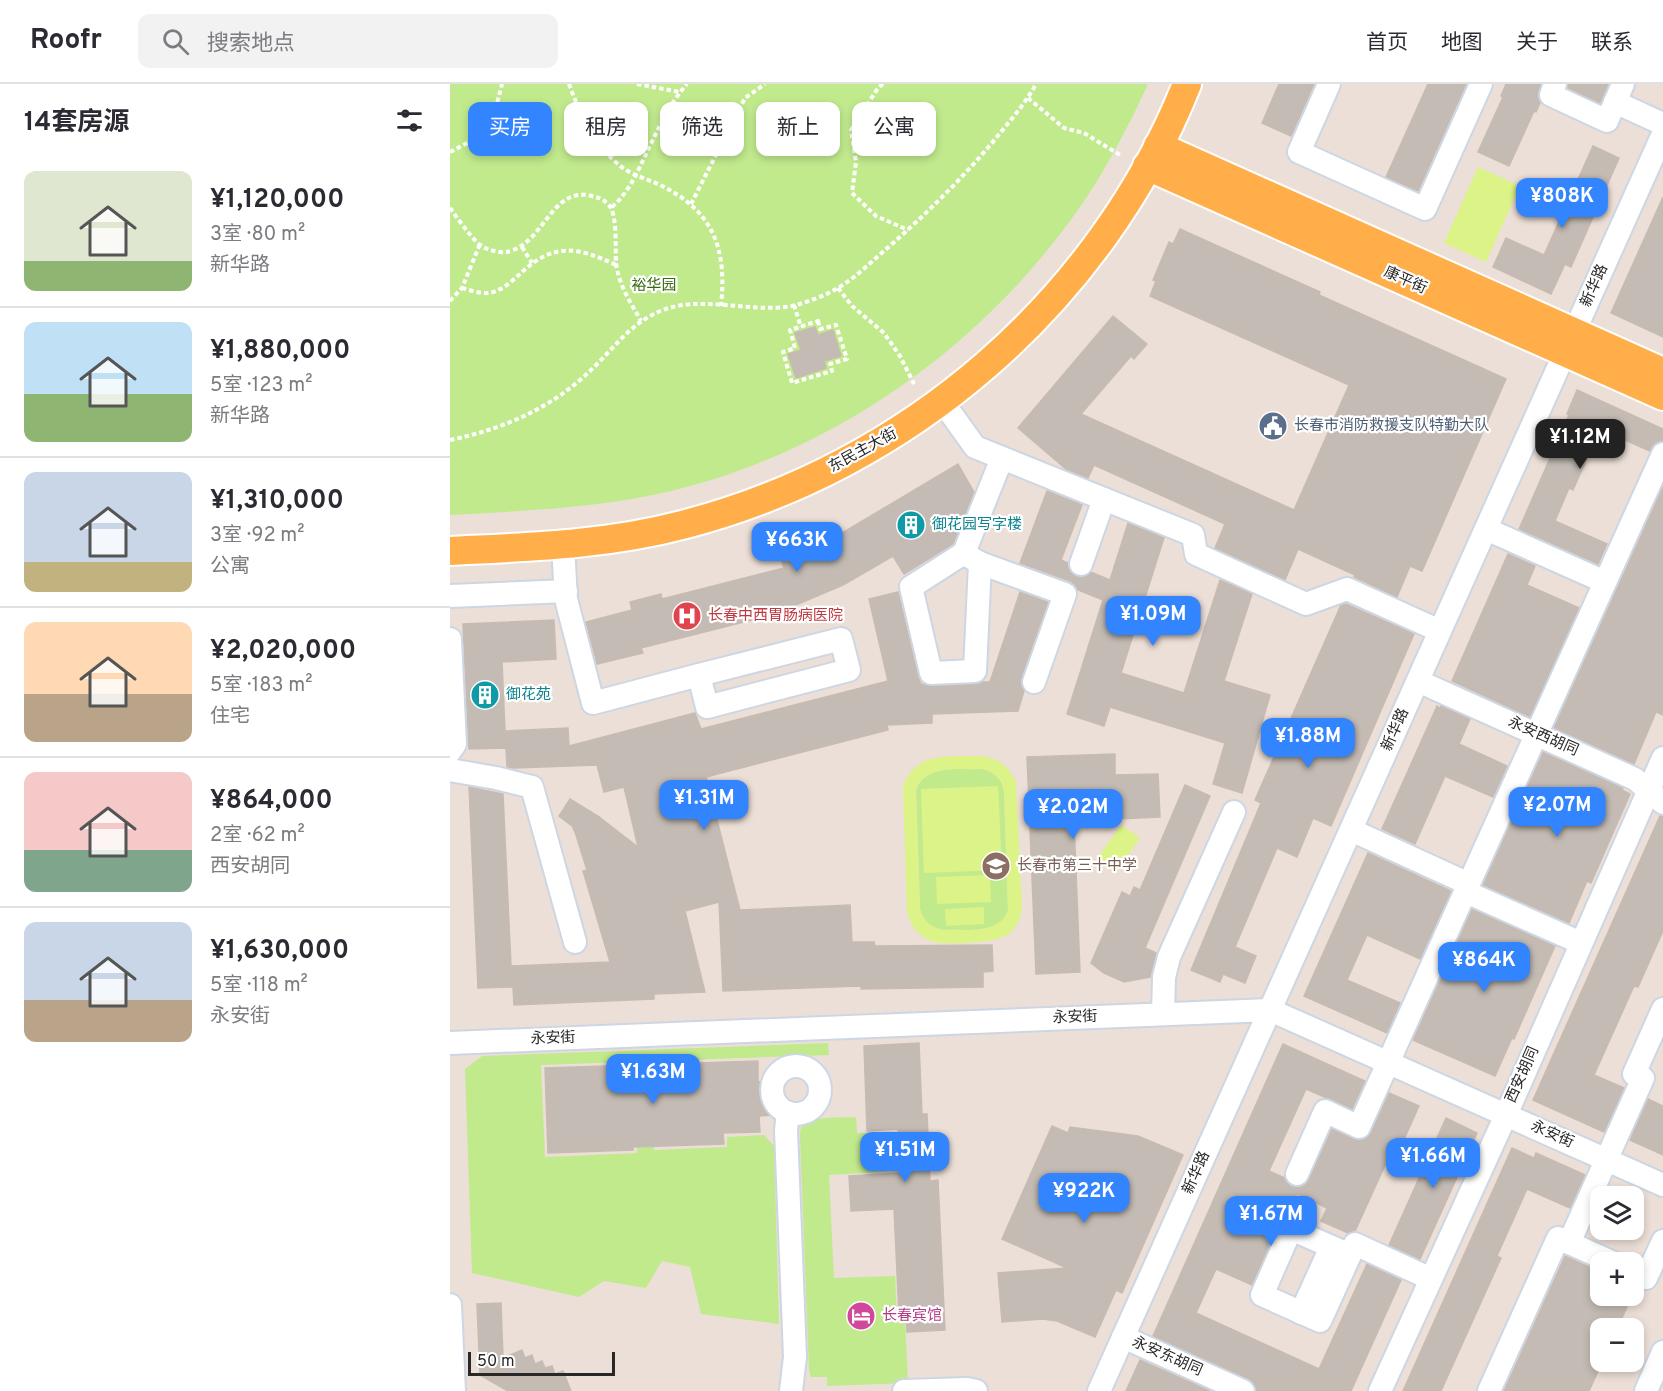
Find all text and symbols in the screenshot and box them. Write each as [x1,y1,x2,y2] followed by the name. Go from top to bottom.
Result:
[138,14,558,68] search box
[30,23,102,59] text: Roofr
[159,25,192,58] icon: search
[1366,30,1408,57] text: 首页
[1441,30,1483,57] text: 地图
[1516,30,1558,57] text: 关于
[1591,30,1633,57] text: 联系
[207,31,295,58] text: 搜索地点
[468,102,552,156] chip: 买房
[564,102,648,156] chip: 租房
[660,102,744,156] chip: 筛选
[756,102,840,156] chip: 新上
[852,102,936,156] chip: 公寓
[393,104,426,137] icon: filters
[24,107,129,140] text: 14套房源
[1520,178,1604,229] pin: ¥808K
[210,184,344,217] text: ¥1,120,000
[1530,184,1594,210] text: ¥808K
[72,195,144,267] icon: home
[210,222,305,248] text: 3室 · 80 m²
[210,253,270,279] text: 新华路
[1576,261,1613,310] street label: 新华路
[1381,263,1429,299] street label: 康平街
[631,276,677,296] park label: 裕华园
[210,335,350,368] text: ¥1,880,000
[72,346,144,418] icon: home
[210,373,312,399] text: 5室 · 123 m²
[210,404,270,430] text: 新华路
[1257,410,1289,442] public building icon: 长春市消防救援支队特勤大队
[1294,417,1489,436] place label: 长春市消防救援支队特勤大队
[1531,419,1629,470] pin: ¥1.12M
[826,425,900,477] street label: 东民主大街
[1549,425,1611,451] text: ¥1.12M
[210,485,344,518] text: ¥1,310,000
[72,496,144,568] icon: home
[895,509,927,541] building icon: 御花园写字楼
[932,516,1022,535] place label: 御花园写字楼
[755,522,839,573] pin: ¥663K
[210,523,305,549] text: 3室 · 92 m²
[766,528,828,554] text: ¥663K
[210,554,250,580] text: 公寓
[1104,596,1202,647] pin: ¥1.09M
[671,600,703,632] hospital icon: 长春中西胃肠病医院
[1120,602,1186,628] text: ¥1.09M
[708,607,843,626] place label: 长春中西胃肠病医院
[210,635,356,668] text: ¥2,020,000
[72,646,144,718] icon: home
[210,673,312,699] text: 5室 · 183 m²
[469,679,501,711] building icon: 御花苑
[506,686,551,705] place label: 御花苑
[210,704,250,730] text: 住宅
[1377,705,1414,754] street label: 新华路
[1505,713,1581,761] street label: 永安西胡同
[1259,718,1357,769] pin: ¥1.88M
[1275,724,1341,750] text: ¥1.88M
[655,780,753,831] pin: ¥1.31M
[210,785,333,818] text: ¥864,000
[673,786,735,812] text: ¥1.31M
[1508,787,1606,838] pin: ¥2.07M
[1024,789,1122,840] pin: ¥2.02M
[1523,793,1591,819] text: ¥2.07M
[1038,795,1108,821] text: ¥2.02M
[72,796,144,868] icon: home
[210,823,305,849] text: 2室 · 62 m²
[980,850,1012,882] school or university icon: 长春市第三十中学
[210,854,290,880] text: 西安胡同
[1017,857,1137,876] place label: 长春市第三十中学
[210,935,349,968] text: ¥1,630,000
[1442,942,1526,993] pin: ¥864K
[72,946,144,1018] icon: home
[1452,948,1516,974] text: ¥864K
[210,973,308,999] text: 5室 · 118 m²
[210,1004,270,1030] text: 永安街
[1052,1008,1098,1028] street label: 永安街
[530,1029,576,1049] street label: 永安街
[1502,1044,1544,1106] street label: 西安胡同
[604,1054,702,1105] pin: ¥1.63M
[620,1060,686,1086] text: ¥1.63M
[1528,1117,1576,1153] street label: 永安街
[856,1132,954,1183] pin: ¥1.51M
[874,1138,936,1164] text: ¥1.51M
[1384,1138,1482,1189] pin: ¥1.66M
[1400,1144,1466,1170] text: ¥1.66M
[1178,1148,1215,1197] street label: 新华路
[1042,1173,1126,1224] pin: ¥922K
[1052,1179,1116,1205] text: ¥922K
[1590,1186,1644,1372] map controls
[1590,1186,1644,1240] button: layers
[1222,1196,1320,1247] pin: ¥1.67M
[1239,1202,1303,1228] text: ¥1.67M
[1590,1252,1644,1306] button: +
[845,1300,877,1332] hotel icon: 长春宾馆
[882,1307,942,1326] place label: 长春宾馆
[1590,1318,1644,1372] button: −
[1129,1333,1205,1381] street label: 永安东胡同
[468,1349,615,1376] scale bar
[477,1352,515,1372] text: 50 m

